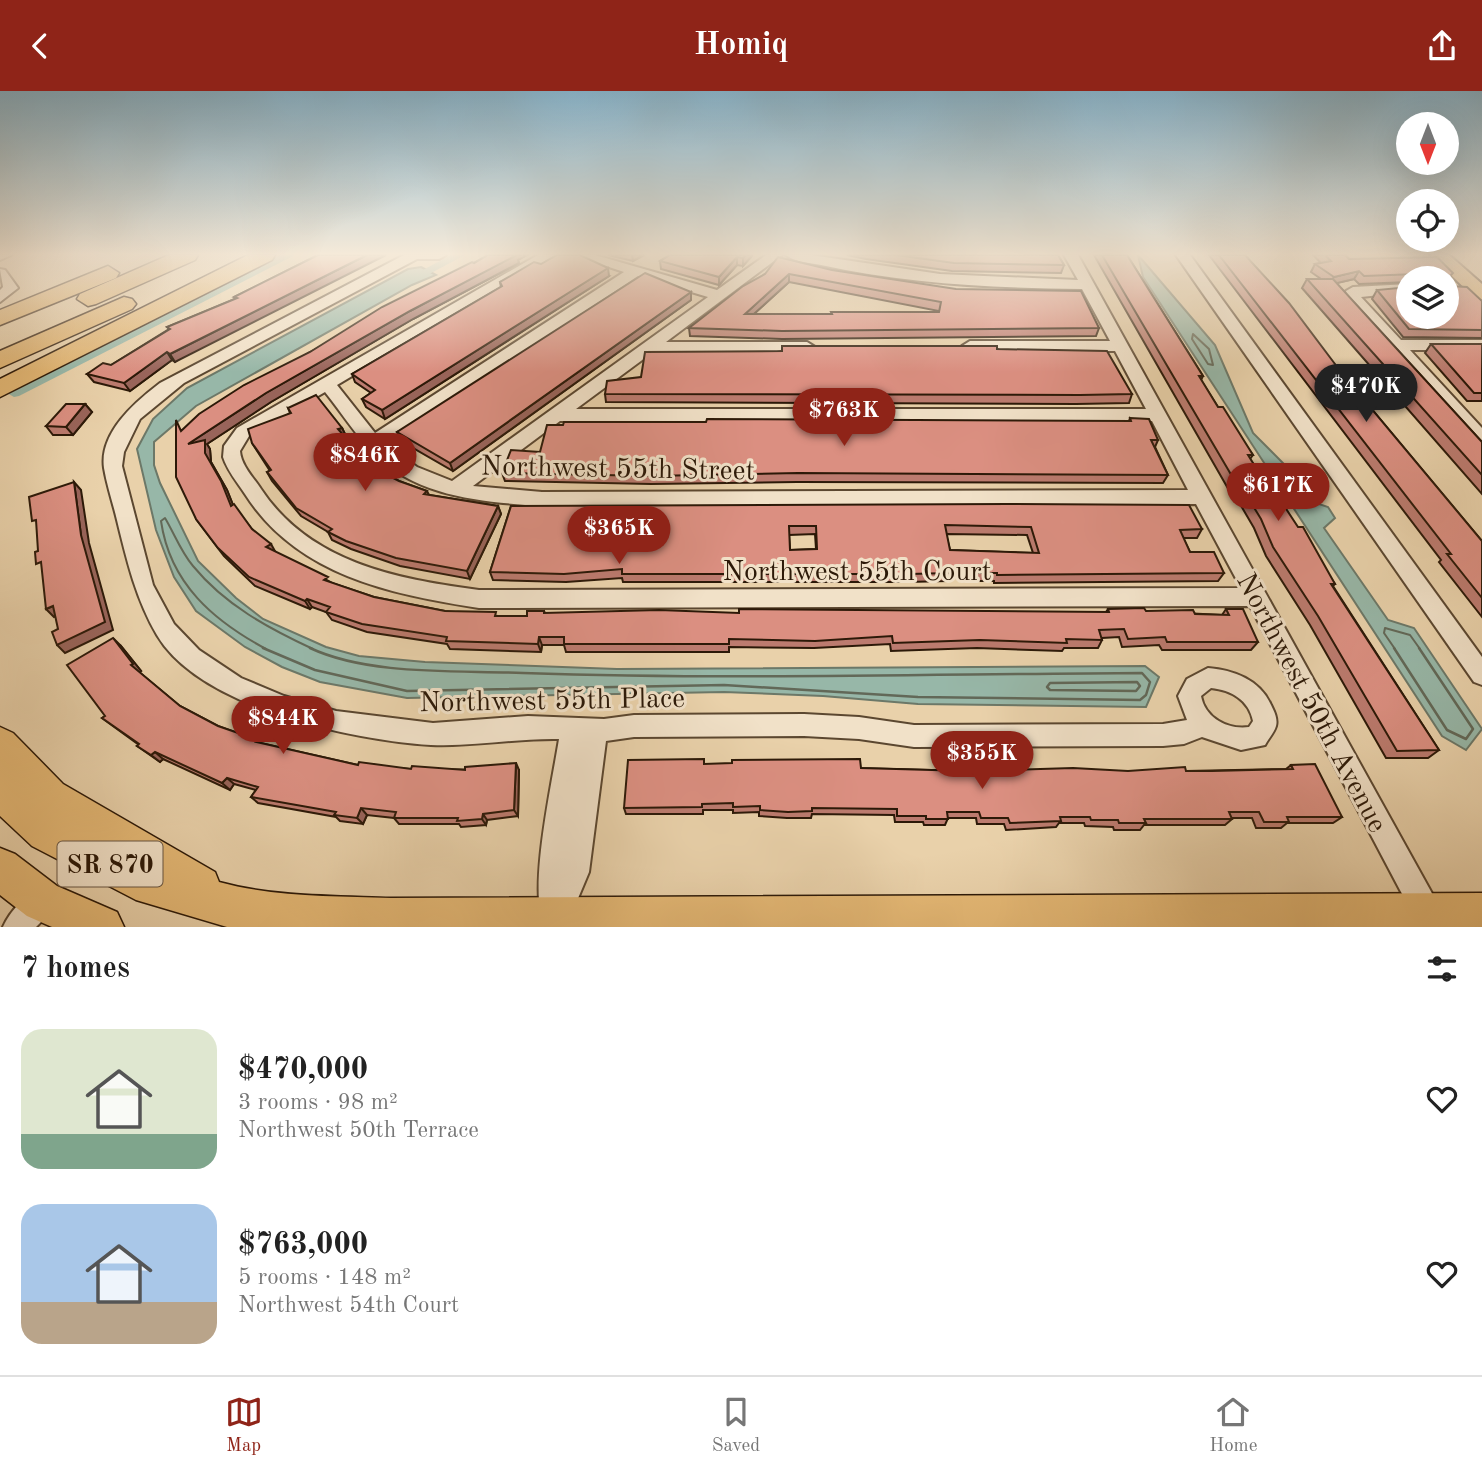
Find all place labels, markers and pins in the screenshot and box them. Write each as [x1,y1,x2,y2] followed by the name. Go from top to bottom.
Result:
[1317,365,1415,424] pin: $470K
[795,389,893,448] pin: $763K
[316,433,414,493] pin: $846K
[1229,463,1327,523] pin: $617K
[570,507,668,566] pin: $365K
[234,697,332,756] pin: $844K
[933,731,1031,791] pin: $355K

